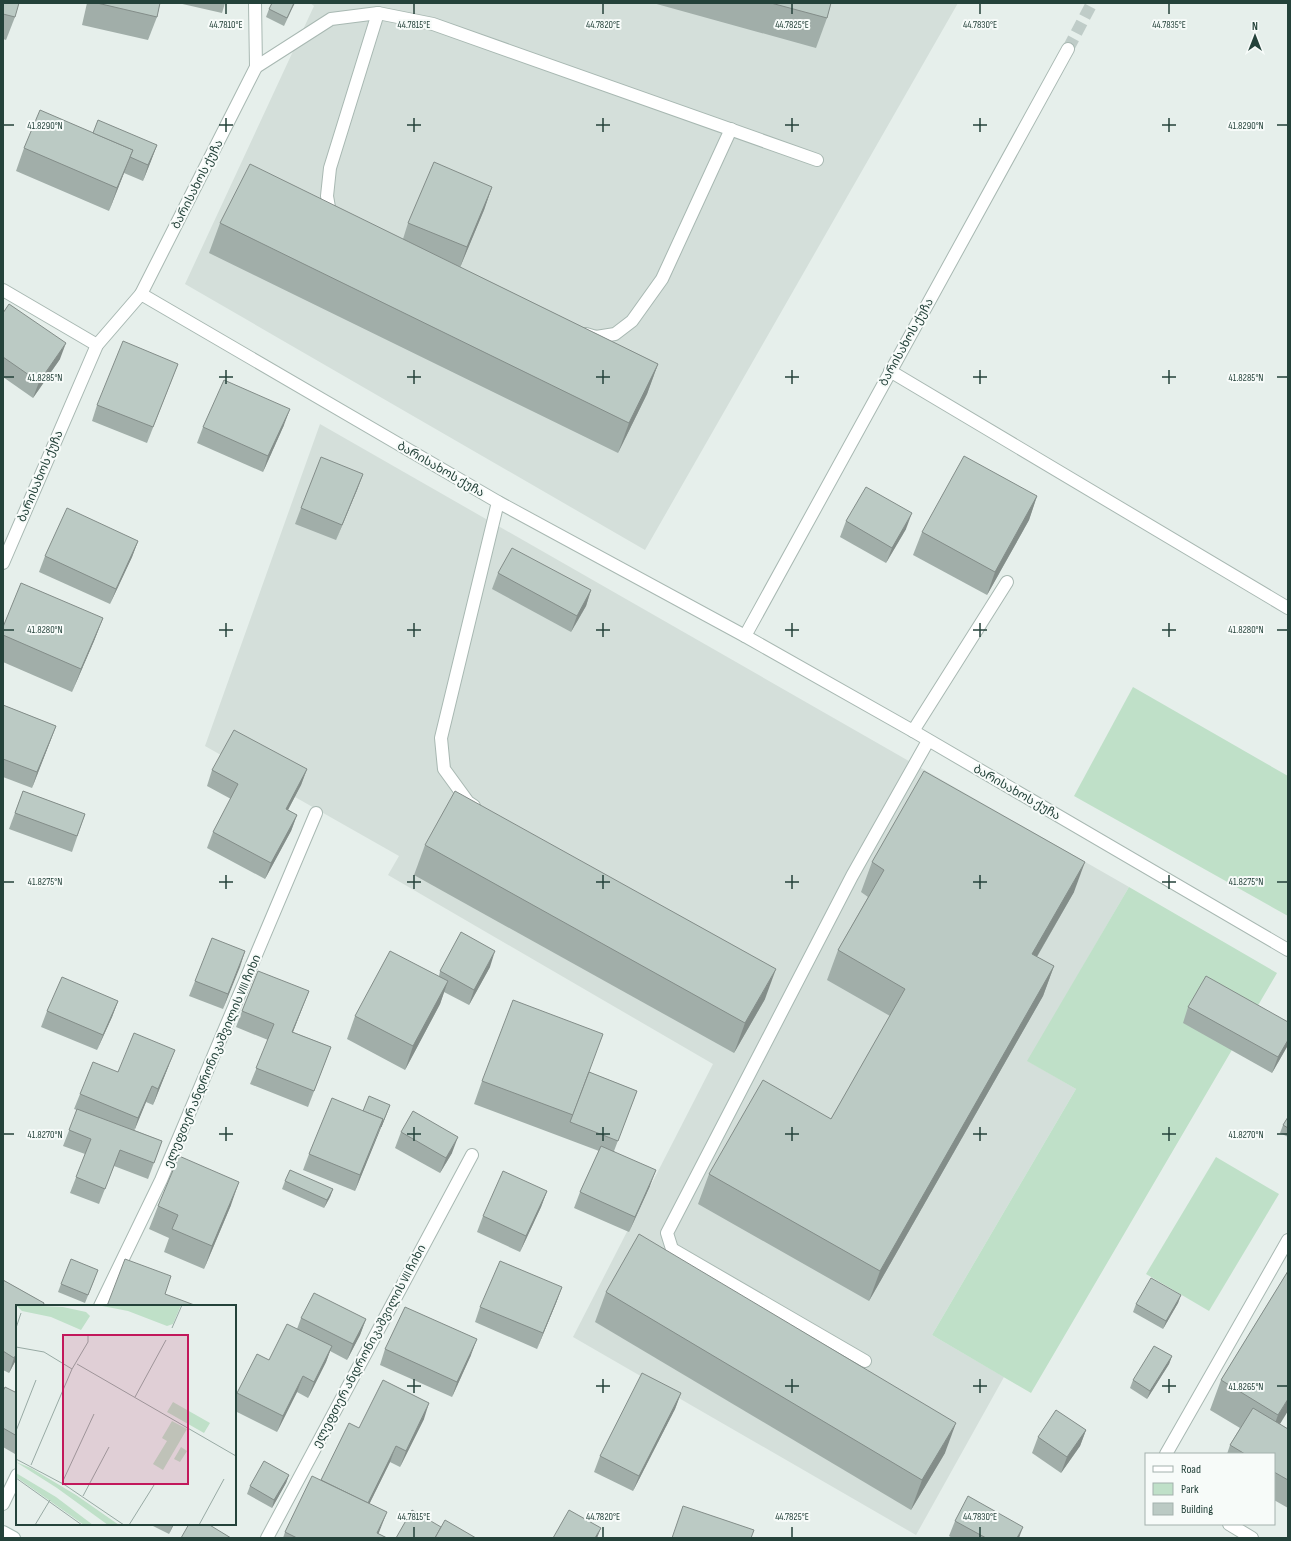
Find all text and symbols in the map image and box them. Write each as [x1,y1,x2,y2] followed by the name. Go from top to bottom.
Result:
[1235,16,1275,56] north arrow
[209,19,243,31] text: 44.7810°E
[398,19,430,31] text: 44.7815°E
[586,19,620,31] text: 44.7820°E
[775,19,809,31] text: 44.7825°E
[963,19,997,31] text: 44.7830°E
[1152,19,1186,31] text: 44.7835°E
[1252,20,1258,33] text: N
[27,120,63,132] text: 41.8290°N
[1228,120,1264,132] text: 41.8290°N
[168,137,226,231] street label: ბარისახოს ქუჩა
[876,296,937,389] street label: ბარისახოს ქუჩა
[28,372,62,384] text: 41.8285°N
[1229,372,1263,384] text: 41.8285°N
[14,428,67,524] street label: ბარისახოს ქუჩა
[394,438,487,501] street label: ბარისახოს ქუჩა
[27,624,63,636] text: 41.8280°N
[1228,624,1264,636] text: 41.8280°N
[970,761,1063,824] street label: ბარისახოს ქუჩა
[28,876,62,888] text: 41.8275°N
[1229,876,1263,888] text: 41.8275°N
[161,952,264,1170] street label: ელეფთერ ანდრონიკაშვილის VIII ჩიხი
[28,1129,63,1141] text: 41.8270°N
[1229,1129,1264,1141] text: 41.8270°N
[309,1242,430,1450] street label: ელეფთერ ანდრონიკაშვილის VII ჩიხი
[16,1305,236,1525] inset map
[1229,1381,1263,1393] text: 41.8265°N
[1145,1453,1275,1525] legend
[1181,1462,1201,1477] text: Road
[1181,1482,1199,1497] text: Park
[1181,1502,1213,1517] text: Building
[398,1511,430,1523] text: 44.7815°E
[586,1511,620,1523] text: 44.7820°E
[775,1511,809,1523] text: 44.7825°E
[963,1511,997,1523] text: 44.7830°E

